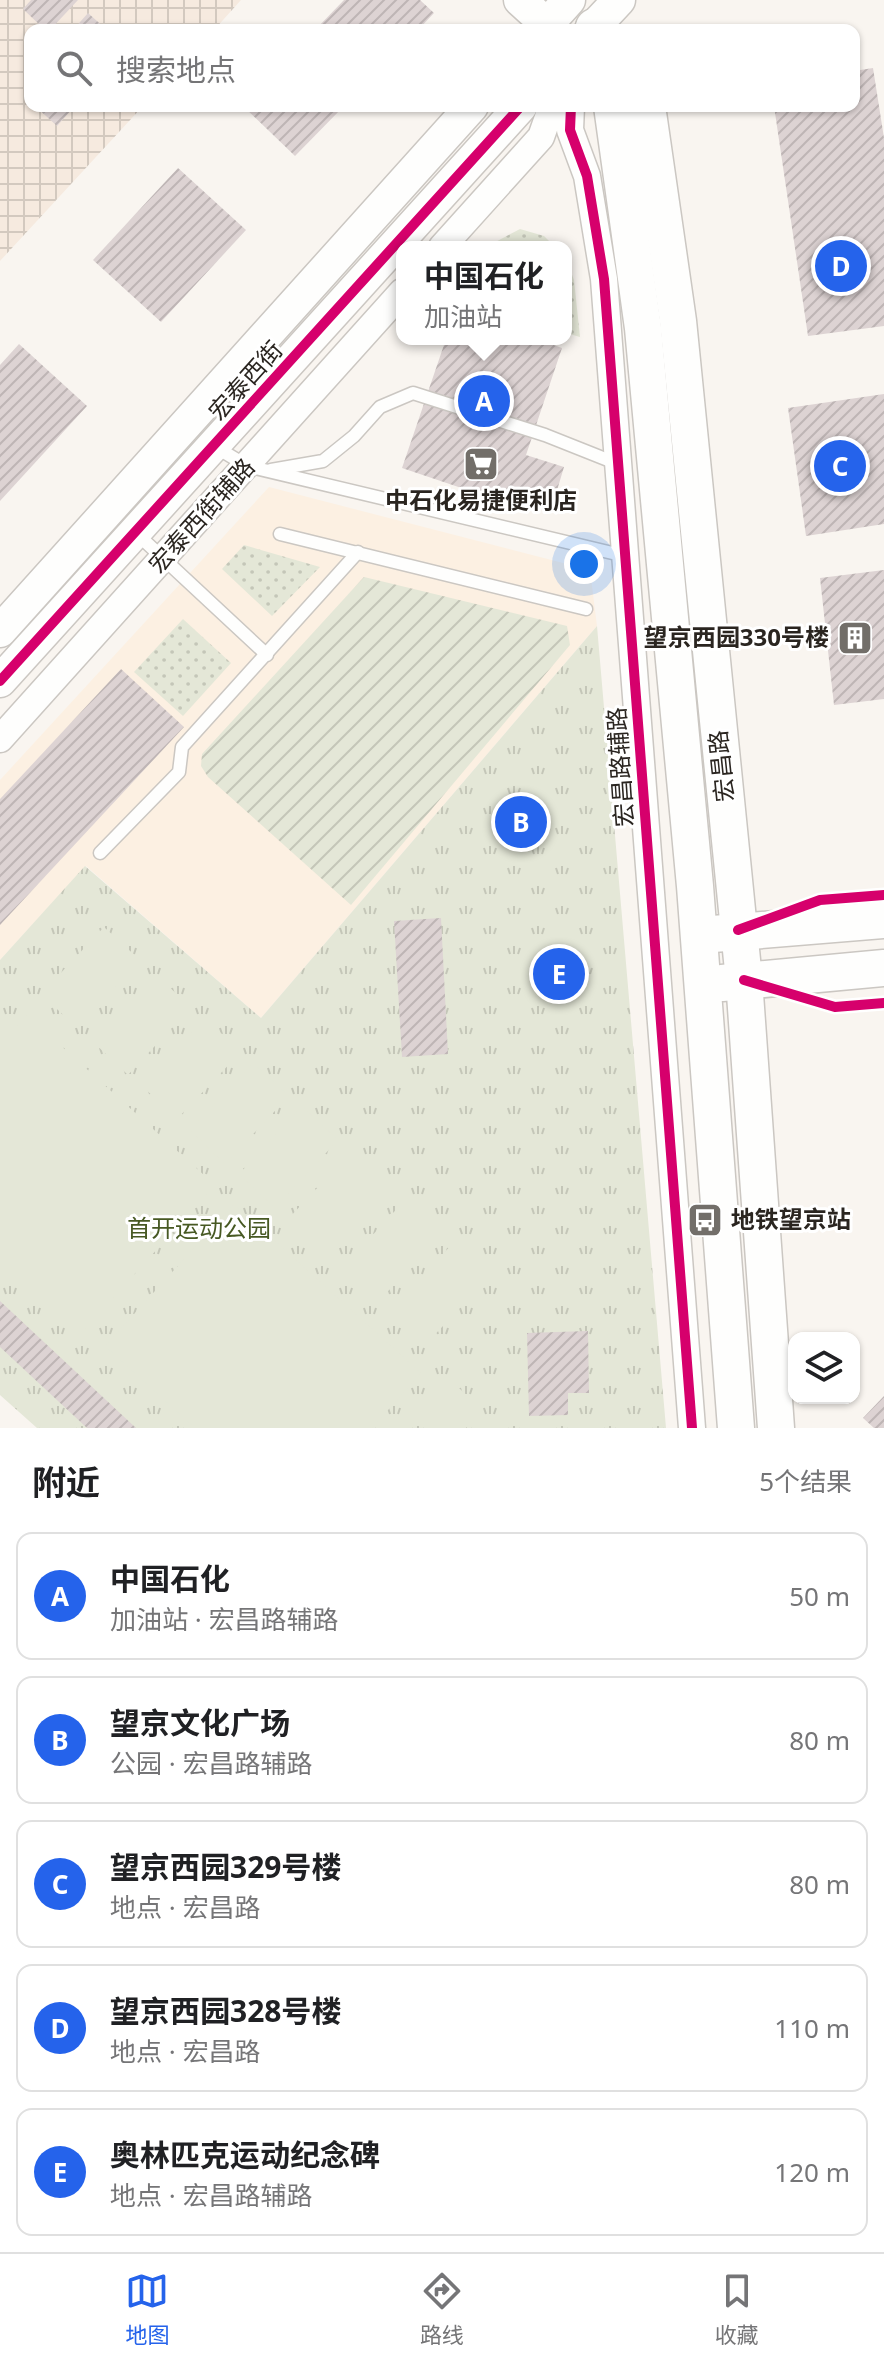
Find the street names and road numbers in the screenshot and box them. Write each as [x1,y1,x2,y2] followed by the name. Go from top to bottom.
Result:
[201,333,289,427] street label: 宏泰西街
[140,450,261,580] street label: 宏泰西街辅路
[599,706,640,828] street label: 宏昌路辅路
[700,729,741,804] street label: 宏昌路

